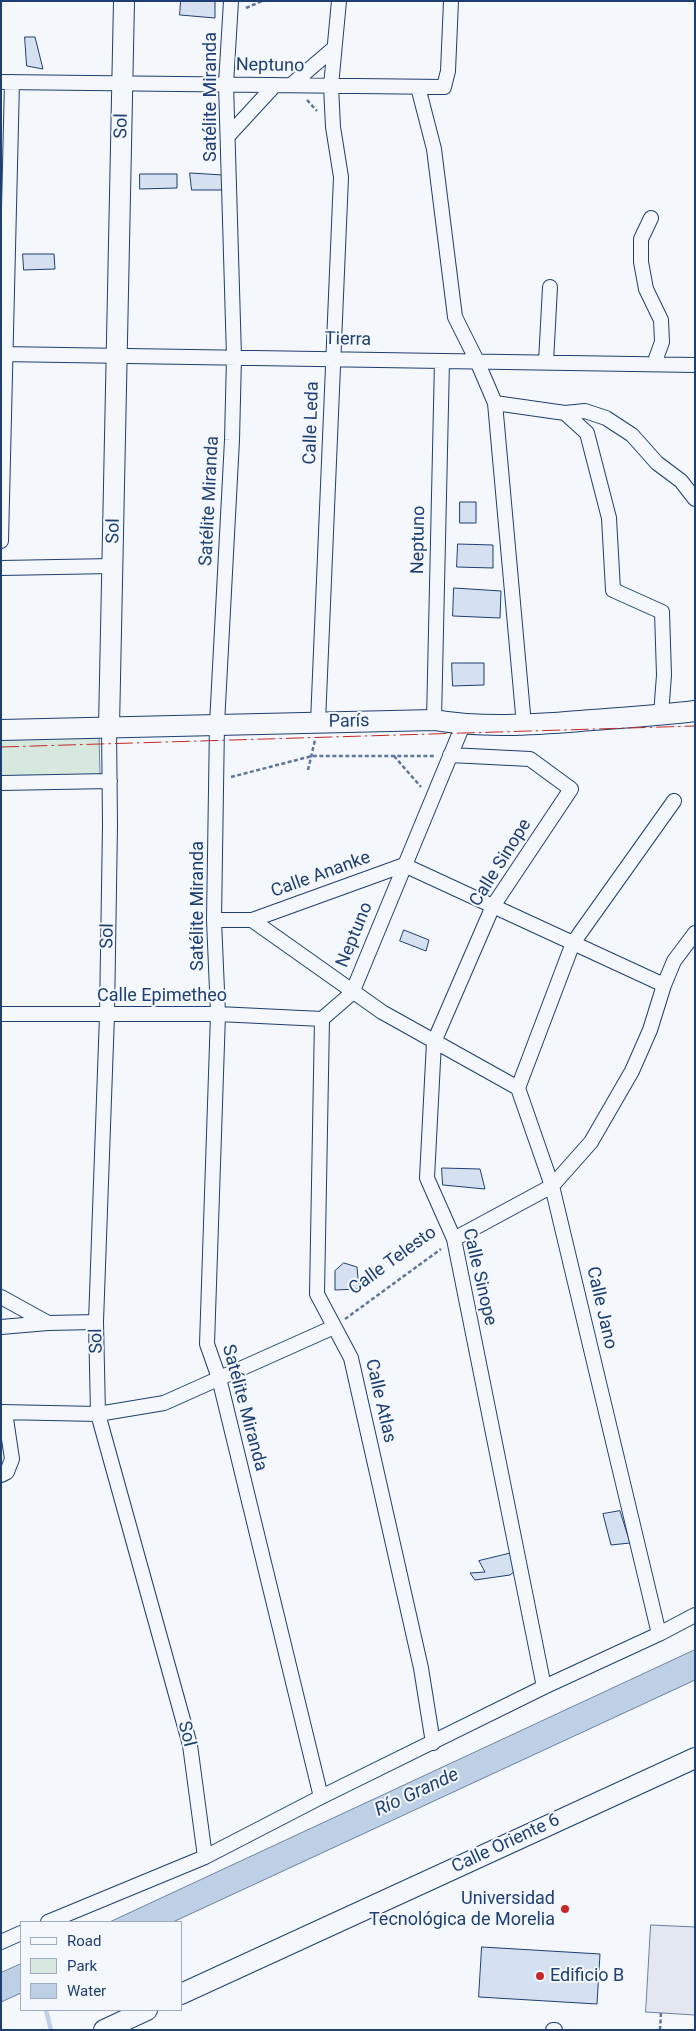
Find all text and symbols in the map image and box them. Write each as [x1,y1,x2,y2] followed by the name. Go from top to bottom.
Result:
[200,32,222,162] street label: Satélite Miranda
[236,55,304,77] street label: Neptuno
[111,113,133,139] street label: Sol
[325,329,371,351] street label: Tierra
[300,381,324,465] street label: Calle Leda
[196,435,224,567] street label: Satélite Miranda
[408,506,430,574] street label: Neptuno
[103,518,125,544] street label: Sol
[328,711,370,733] street label: París
[466,815,536,911] street label: Calle Sinope
[187,841,209,971] street label: Satélite Miranda
[268,847,374,903] street label: Calle Ananke
[332,899,378,971] street label: Neptuno
[97,923,119,949] street label: Sol
[97,985,227,1007] street label: Calle Epimetheo
[345,1222,441,1300] street label: Calle Telesto
[457,1226,501,1328] street label: Calle Sinope
[581,1265,621,1351] street label: Calle Jano
[86,1328,108,1354] street label: Sol
[217,1342,271,1474] street label: Satélite Miranda
[360,1357,400,1445] street label: Calle Atlas
[172,1719,200,1749] street label: Sol
[371,1764,463,1822] water label: Río Grande
[449,1810,563,1878] street label: Calle Oriente 6
[369,1888,555,1930] place label: Universidad Tecnológica de Morelia
[559,1903,571,1915] marker: Universidad Tecnológica de Morelia
[20,1921,182,2011] legend
[67,1932,101,1950] text: Road
[67,1957,97,1975] text: Park
[550,1965,624,1987] place label: Edificio B
[534,1970,546,1982] marker: Edificio B
[67,1982,106,2000] text: Water

